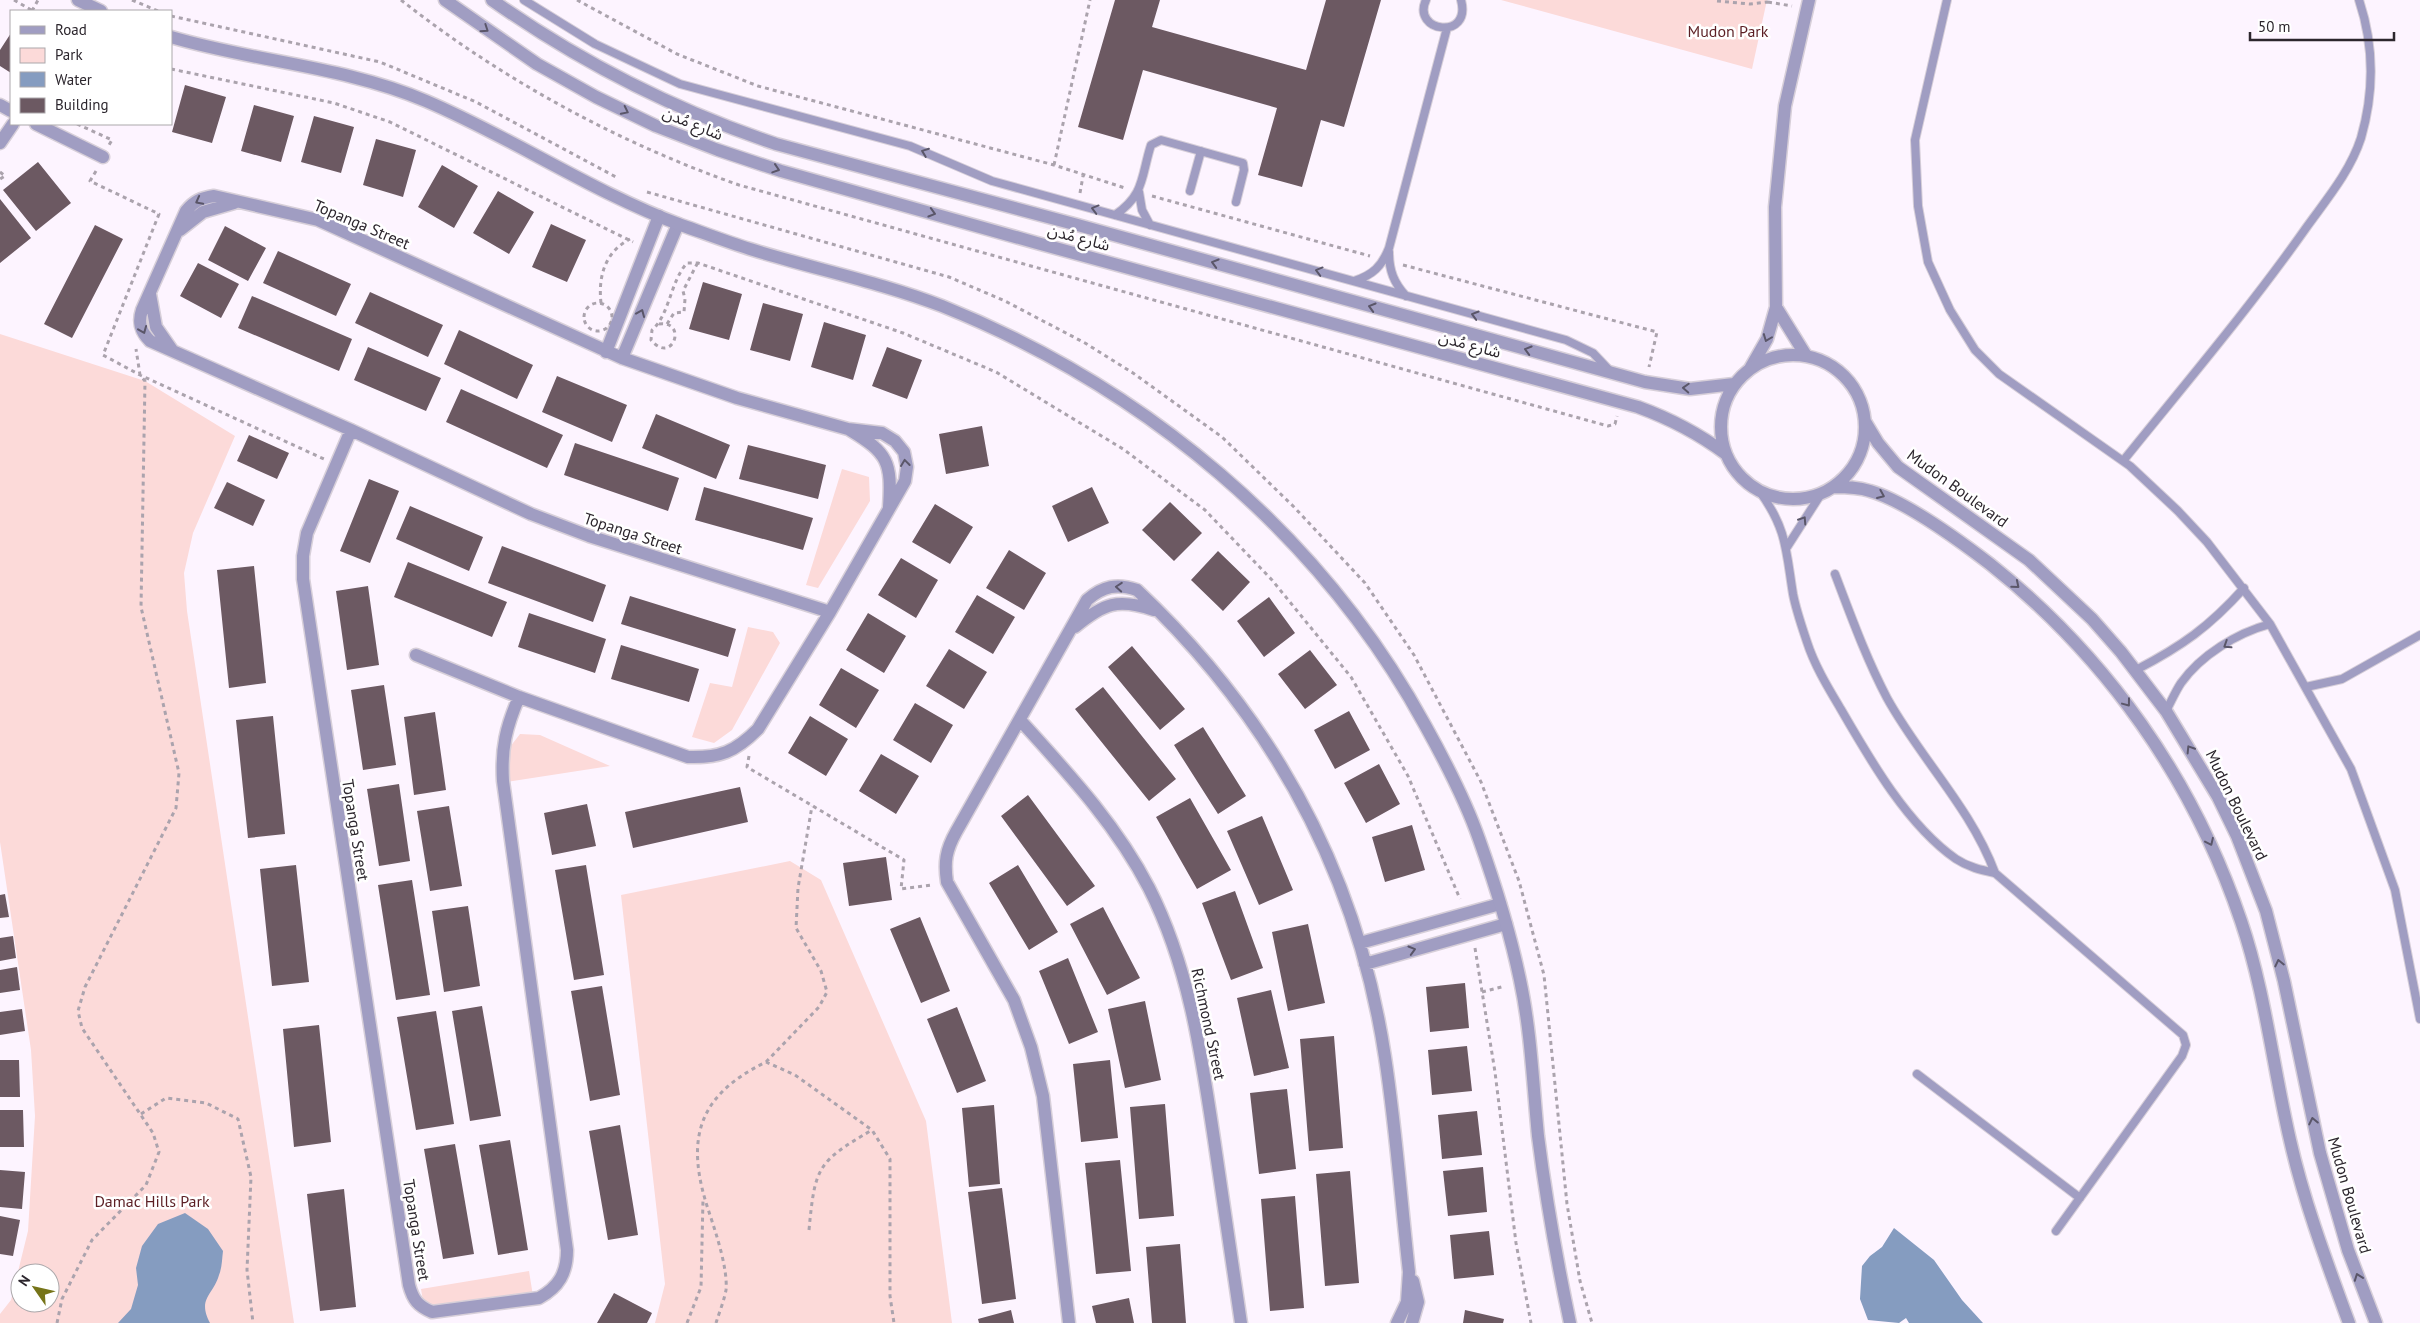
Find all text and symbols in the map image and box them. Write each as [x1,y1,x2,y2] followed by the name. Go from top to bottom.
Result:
[10,10,172,125] legend
[2250,10,2394,42] scale bar
[2258,17,2291,36] text: 50 m
[55,20,87,39] text: Road
[1688,21,1769,41] park label: Mudon Park
[479,23,488,32] one-way arrow
[55,45,83,64] text: Park
[55,70,92,89] text: Water
[55,95,109,114] text: Building
[659,102,726,147] street label: شارع مُدن
[620,104,629,115] one-way arrow
[921,148,929,158] one-way arrow
[771,164,780,174] one-way arrow
[195,195,204,205] one-way arrow
[311,195,414,253] street label: Topanga Street
[1091,205,1099,215] one-way arrow
[928,208,936,218] one-way arrow
[1045,219,1112,258] street label: شارع مُدن
[1211,258,1220,269] one-way arrow
[1315,267,1323,277] one-way arrow
[1368,302,1376,312] one-way arrow
[635,309,645,318] one-way arrow
[1471,310,1480,321] one-way arrow
[137,325,147,333] one-way arrow
[1436,326,1503,365] street label: شارع مُدن
[1762,334,1772,342] one-way arrow
[1525,346,1533,356] one-way arrow
[1682,383,1690,394] one-way arrow
[1904,445,2012,531] street label: Mudon Boulevard
[900,459,911,467] one-way arrow
[1876,489,1885,500] one-way arrow
[581,508,685,559] street label: Topanga Street
[1797,516,1806,525] one-way arrow
[2010,580,2019,588] one-way arrow
[1115,581,1123,592] one-way arrow
[2223,638,2232,648] one-way arrow
[2122,697,2130,706] one-way arrow
[2187,745,2197,754] one-way arrow
[2202,747,2272,863] street label: Mudon Boulevard
[338,778,374,883] street label: Topanga Street
[2204,837,2215,846] one-way arrow
[1408,946,1416,956] one-way arrow
[2274,958,2285,967] one-way arrow
[1187,966,1231,1082] street label: Richmond Street
[2308,1117,2319,1126] one-way arrow
[2324,1134,2376,1256] street label: Mudon Boulevard
[399,1178,435,1283] street label: Topanga Street
[94,1191,210,1211] park label: Damac Hills Park
[10,1263,60,1313] north arrow
[14,1272,34,1290] text: N
[2354,1274,2364,1282] one-way arrow

